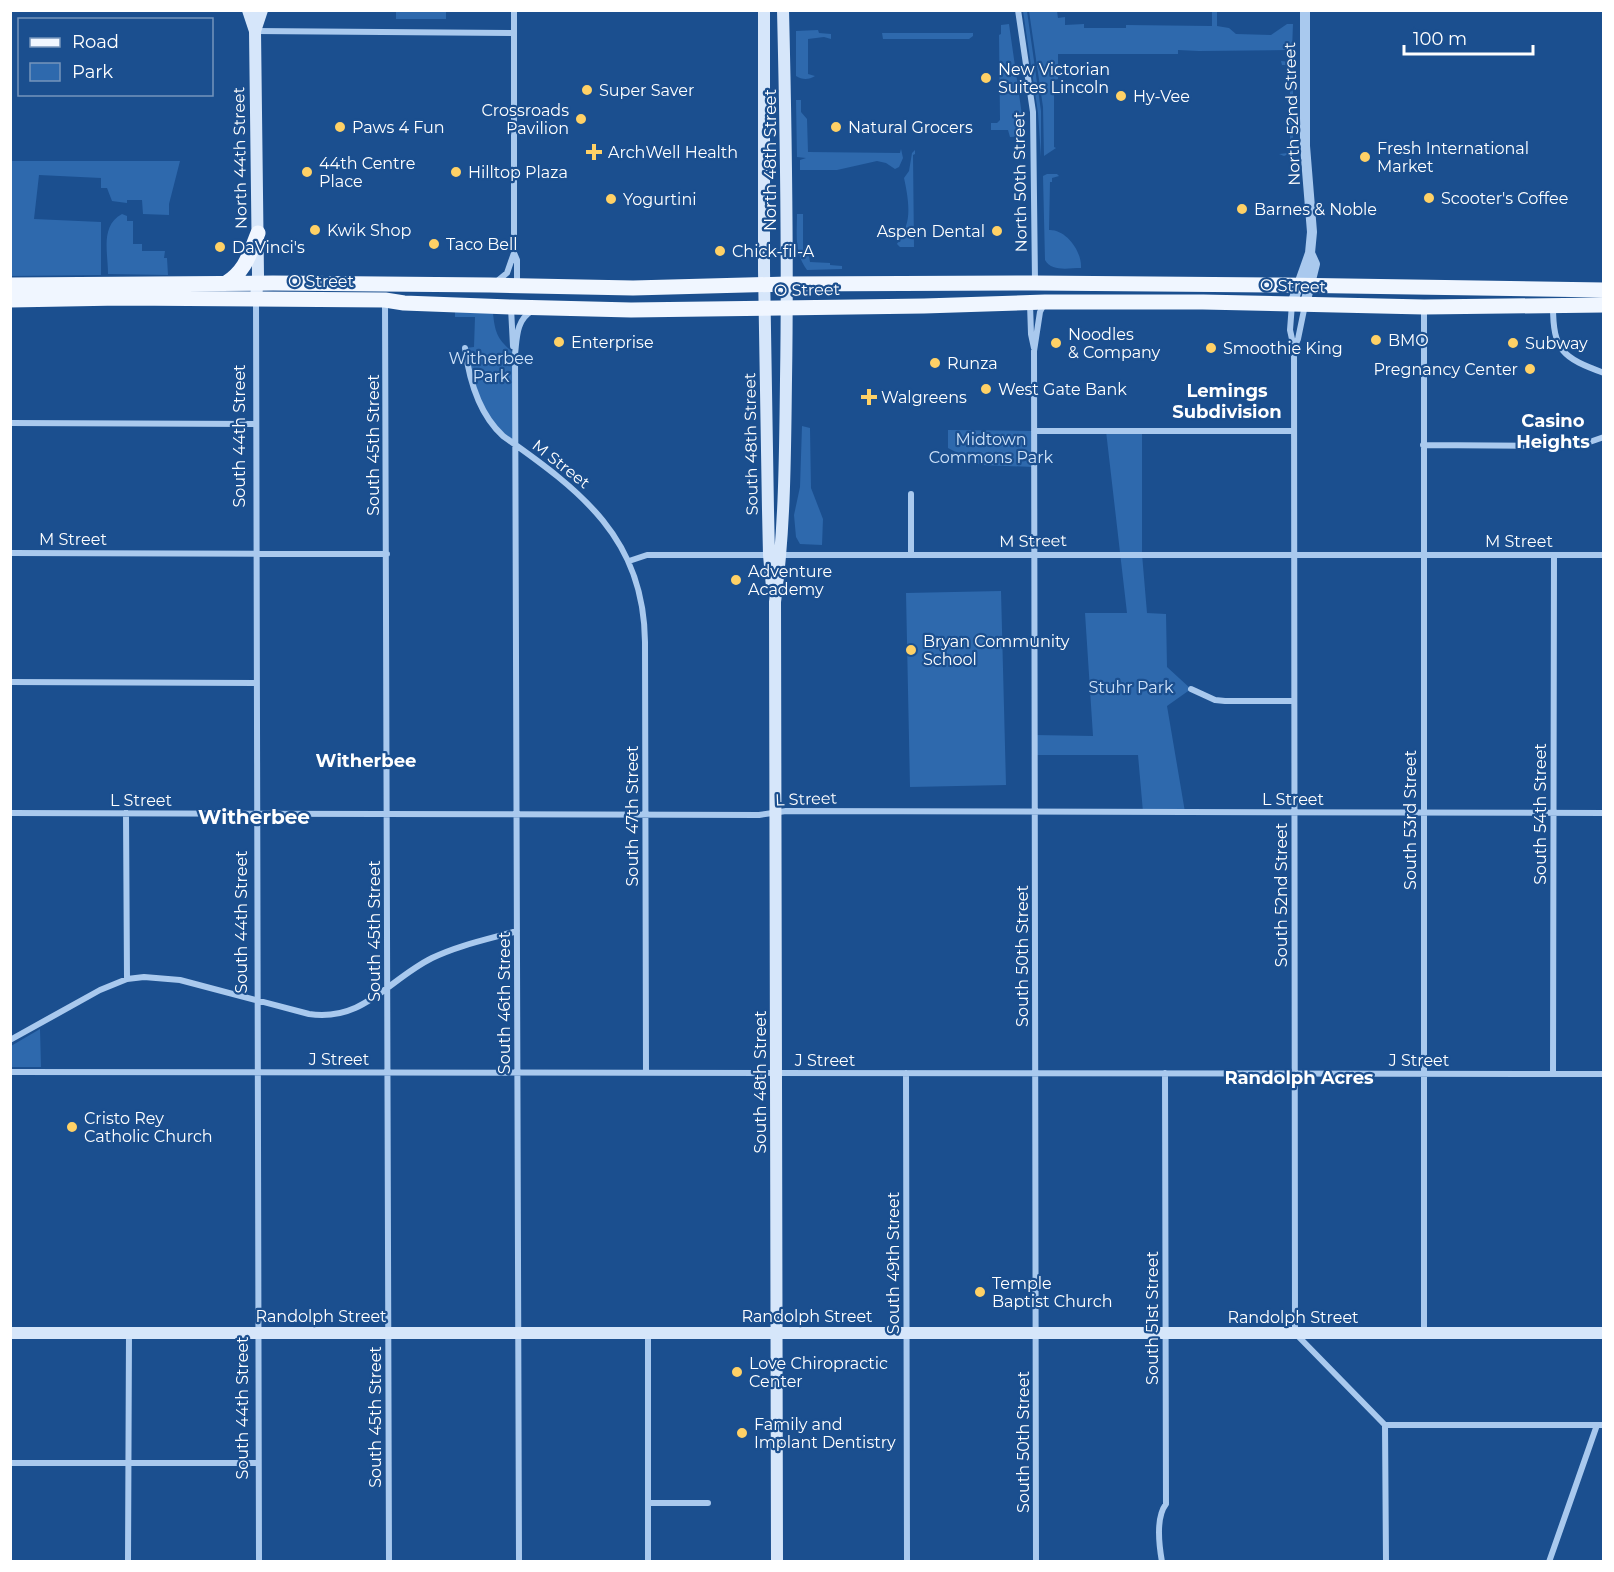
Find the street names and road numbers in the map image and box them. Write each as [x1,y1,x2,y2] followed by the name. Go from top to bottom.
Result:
[1280,41,1304,186] street label: North 52nd Street
[229,86,251,229] street label: North 44th Street
[761,88,780,231] street label: North 48th Street
[1009,111,1031,253] street label: North 50th Street
[288,272,354,291] street label: O Street
[1260,275,1327,297] street label: O Street
[774,280,841,300] street label: O Street
[230,364,249,508] street label: South 44th Street
[740,372,762,516] street label: South 48th Street
[364,374,383,516] street label: South 45th Street
[528,436,594,493] street label: M Street
[39,530,107,549] street label: M Street
[999,531,1068,551] street label: M Street
[1485,532,1553,551] street label: M Street
[1531,743,1550,885] street label: South 54th Street
[623,745,642,886] street label: South 47th Street
[1401,750,1420,890] street label: South 53rd Street
[775,788,838,810] street label: L Street
[1262,790,1324,809] street label: L Street
[110,791,172,810] street label: L Street
[1272,822,1291,967] street label: South 52nd Street
[232,850,251,994] street label: South 44th Street
[365,860,384,1002] street label: South 45th Street
[1013,885,1032,1027] street label: South 50th Street
[495,931,514,1074] street label: South 46th Street
[751,1010,770,1153] street label: South 48th Street
[308,1050,370,1069] street label: J Street
[794,1051,856,1070] street label: J Street
[1388,1051,1450,1070] street label: J Street
[884,1191,903,1334] street label: South 49th Street
[1143,1251,1162,1385] street label: South 51st Street
[255,1307,387,1326] street label: Randolph Street
[741,1307,873,1326] street label: Randolph Street
[1227,1308,1359,1327] street label: Randolph Street
[233,1336,252,1480] street label: South 44th Street
[366,1346,385,1488] street label: South 45th Street
[1014,1371,1033,1513] street label: South 50th Street

